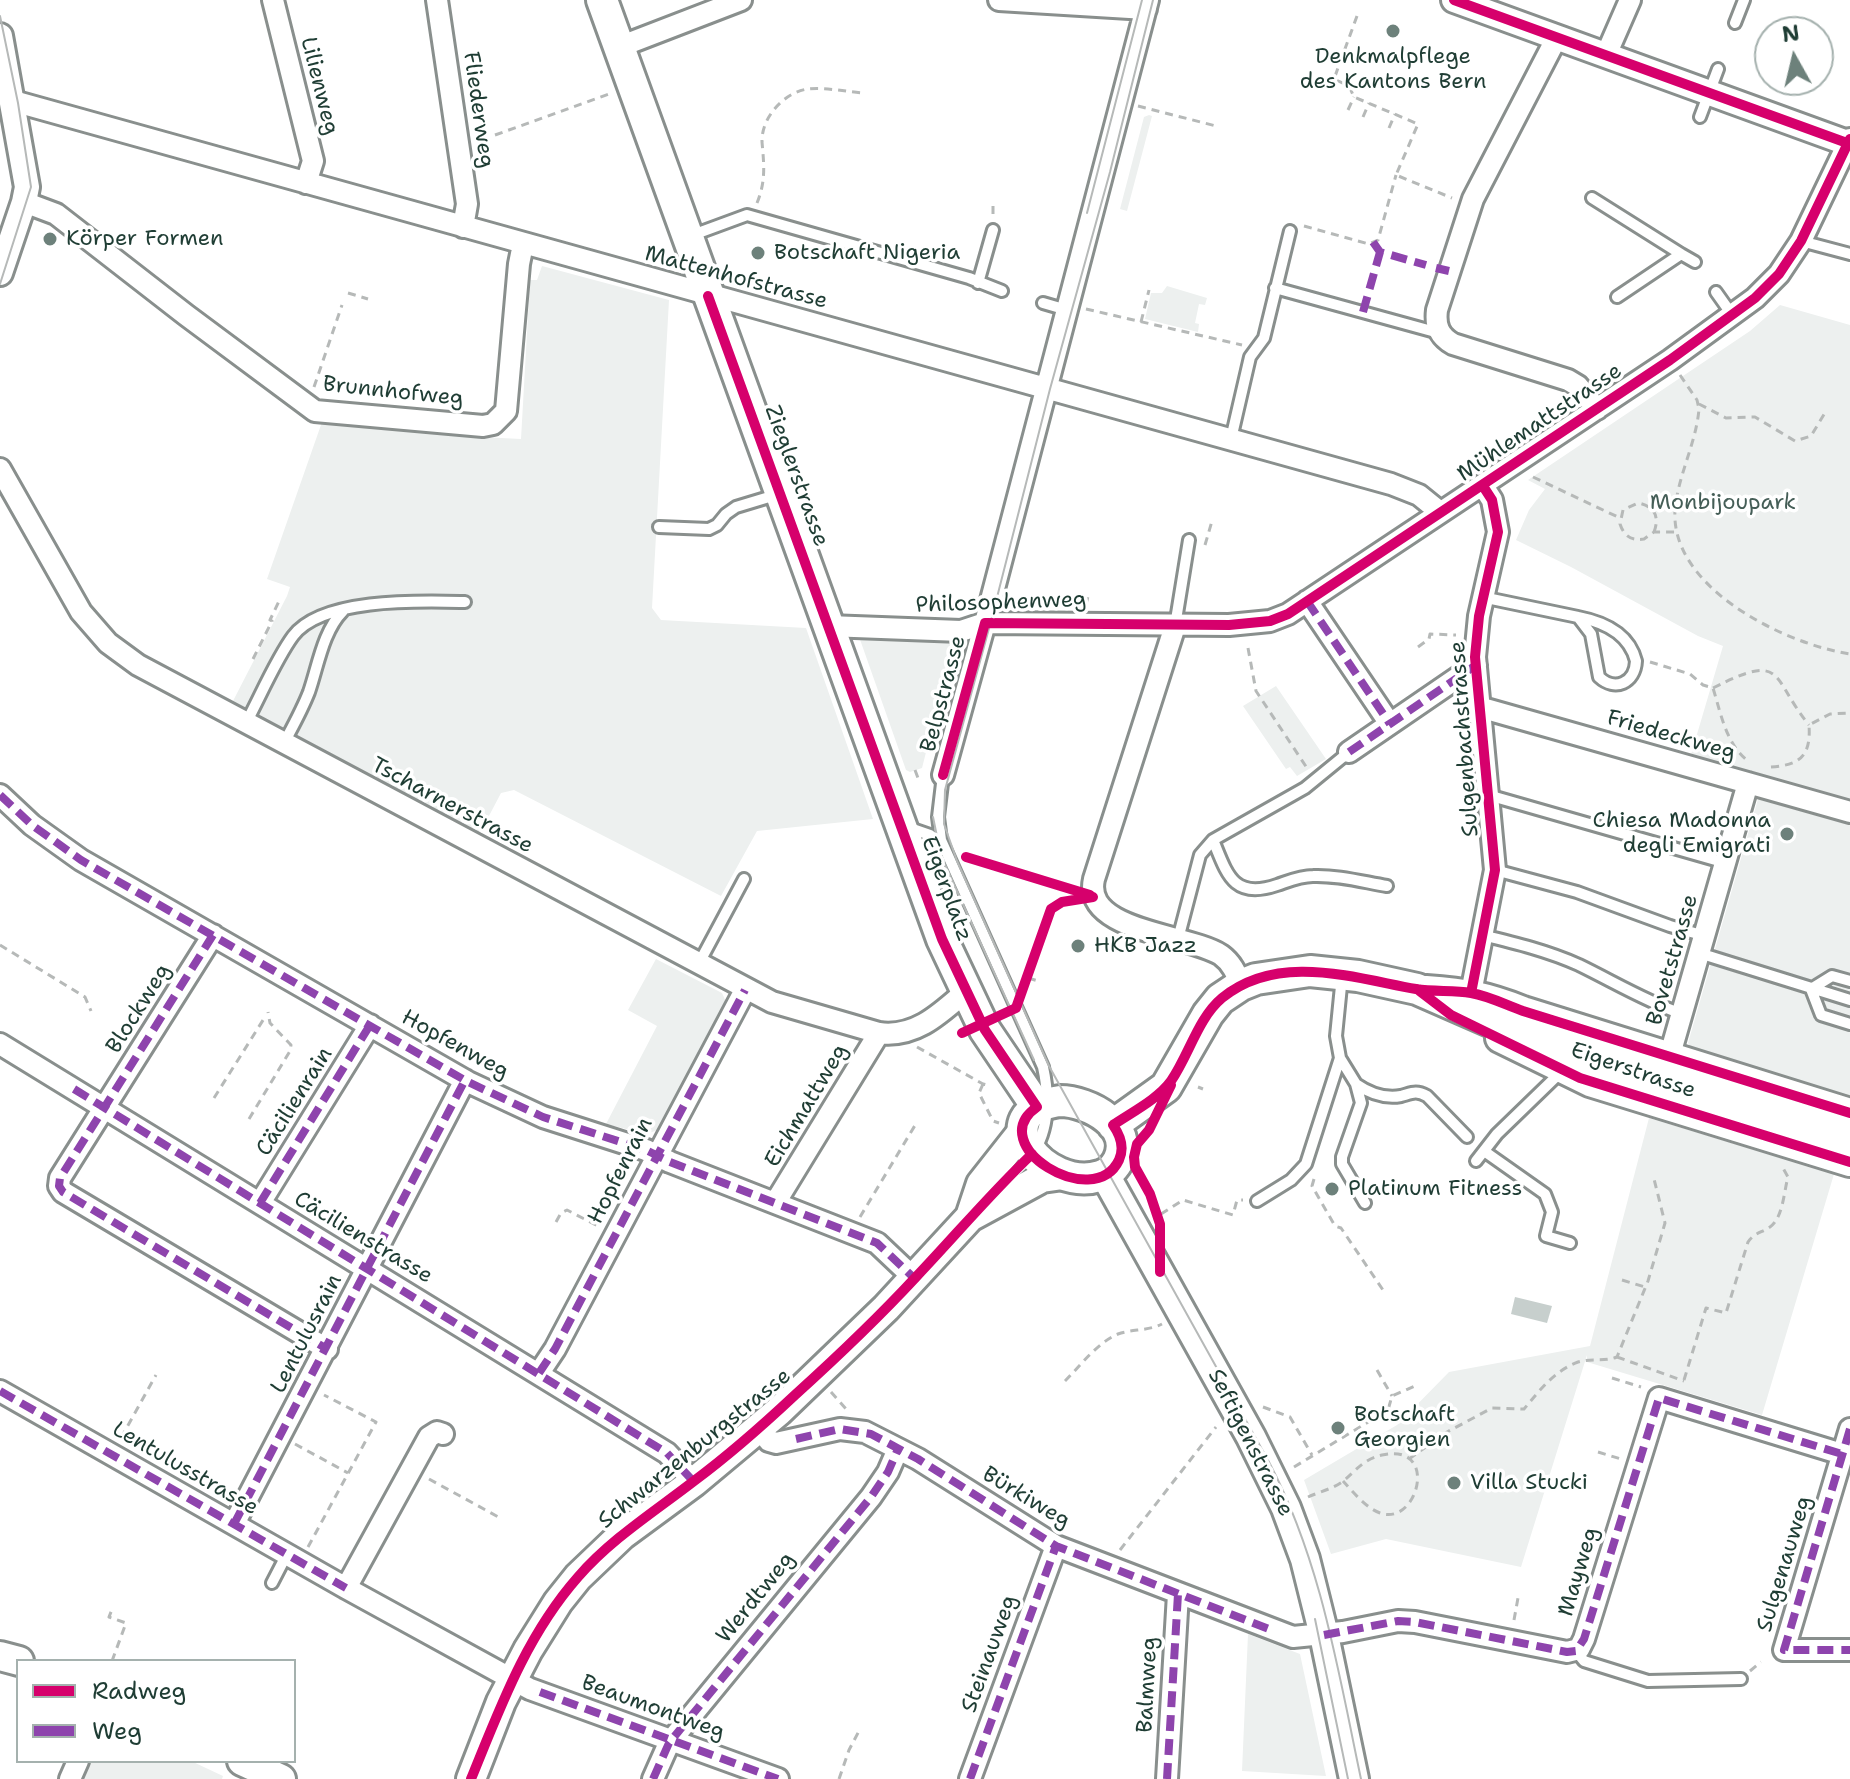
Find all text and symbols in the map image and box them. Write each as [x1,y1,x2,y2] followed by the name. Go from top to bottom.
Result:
[1754,16,1834,96] north arrow
[1780,18,1802,49] text: N
[1384,22,1402,40] marker: Denkmalpflege des Kantons Bern
[294,34,344,138] street label: Lilienweg
[1300,44,1486,96] place label: Denkmalpflege des Kantons Bern
[457,50,499,170] street label: Fliederweg
[66,226,224,252] place label: Körper Formen
[41,230,59,248] marker: Körper Formen
[774,240,960,266] place label: Botschaft Nigeria
[642,241,830,315] street label: Mattenhofstrasse
[749,244,767,262] marker: Botschaft Nigeria
[1453,358,1627,488] street label: Mühlemattstrasse
[321,371,465,413] street label: Brunnhofweg
[758,402,834,550] street label: Zieglerstrasse
[1650,490,1796,516] park label: Monbijoupark
[915,587,1087,619] street label: Philosophenweg
[916,633,972,755] street label: Belpstrasse
[1445,640,1485,838] street label: Sulgenbachstrasse
[1604,705,1738,767] street label: Friedeckweg
[367,752,537,860] street label: Tscharnerstrasse
[1593,808,1771,860] place label: Chiesa Madonna degli Emigrati
[1778,825,1796,843] marker: Chiesa Madonna degli Emigrati
[915,833,977,945] street label: Eigerplatz
[1642,891,1704,1029] street label: Bovetstrasse
[1094,933,1197,959] place label: HKB Jazz
[1069,937,1087,955] marker: HKB Jazz
[101,959,177,1059] street label: Blockweg
[397,1005,513,1085] street label: Hopfenweg
[1567,1037,1699,1105] street label: Eigerstrasse
[760,1040,854,1172] street label: Eichmattweg
[251,1043,339,1161] street label: Cäcilienrain
[583,1113,659,1229] street label: Hopfenrain
[1348,1176,1522,1202] place label: Platinum Fitness
[1323,1180,1341,1198] marker: Platinum Fitness
[289,1186,437,1290] street label: Cäcilienstrasse
[266,1270,348,1398] street label: Lentulusrain
[593,1363,797,1535] street label: Schwarzenburgstrasse
[1202,1365,1298,1521] street label: Seftigenstrasse
[1354,1402,1455,1454] place label: Botschaft Georgien
[107,1417,263,1521] street label: Lentulusstrasse
[1329,1419,1347,1437] marker: Botschaft Georgien
[977,1461,1075,1535] street label: Bürkiweg
[1470,1470,1588,1496] place label: Villa Stucki
[1445,1474,1463,1492] marker: Villa Stucki
[1752,1493,1818,1635] street label: Sulgenauweg
[1553,1524,1605,1620] street label: Mayweg
[711,1547,801,1649] street label: Werdtweg
[957,1592,1023,1716] street label: Steinauweg
[1132,1636,1164,1734] street label: Balmweg
[16,1659,296,1763] legend
[578,1670,728,1746] street label: Beaumontweg
[92,1675,186,1707] text: Radweg
[92,1715,142,1747] text: Weg

